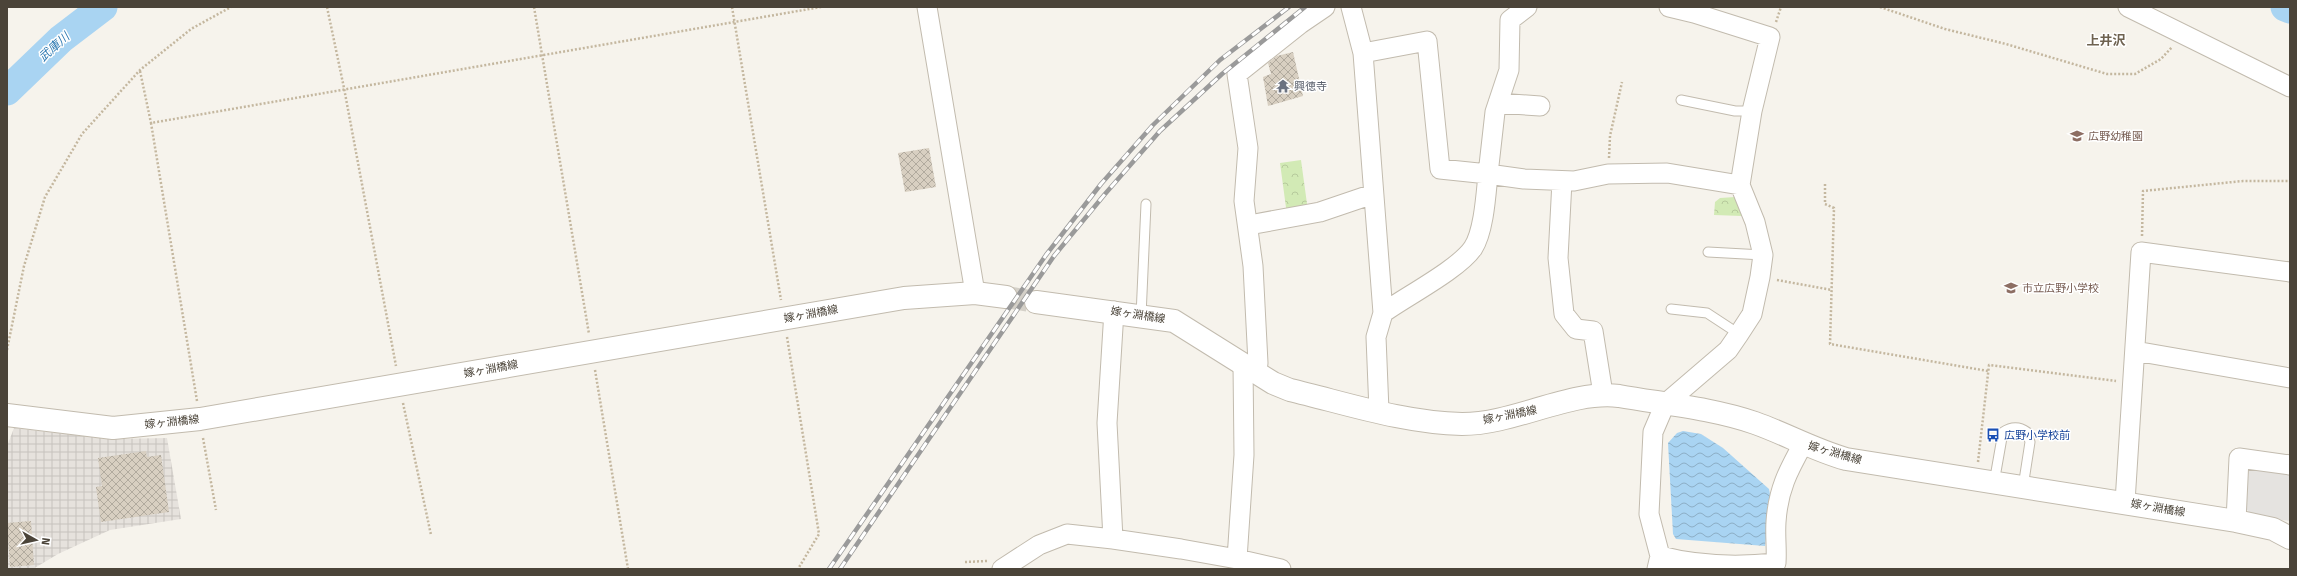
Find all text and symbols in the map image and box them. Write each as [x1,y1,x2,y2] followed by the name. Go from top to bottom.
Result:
[36,28,74,64] water label: 武庫川
[2086,33,2126,48] district label: 上井沢
[1275,78,1291,94] temple icon: 興徳寺
[1294,80,1327,93] place label: 興徳寺
[2069,128,2085,144] school or university icon: 広野幼稚園
[2088,130,2143,143] place label: 広野幼稚園
[2003,280,2019,296] school or university icon: 市立広野小学校
[2022,282,2099,295] place label: 市立広野小学校
[783,303,839,325] street label: 嫁ヶ淵橋線
[1110,304,1166,326] street label: 嫁ヶ淵橋線
[463,358,519,380] street label: 嫁ヶ淵橋線
[1482,403,1538,427] street label: 嫁ヶ淵橋線
[144,413,200,431] street label: 嫁ヶ淵橋線
[1985,427,2001,443] bus stop icon: 広野小学校前
[2004,429,2070,442] place label: 広野小学校前
[1807,439,1863,467] street label: 嫁ヶ淵橋線
[2130,497,2186,519] street label: 嫁ヶ淵橋線
[16,520,56,560] north arrow
[38,537,52,546] text: N

